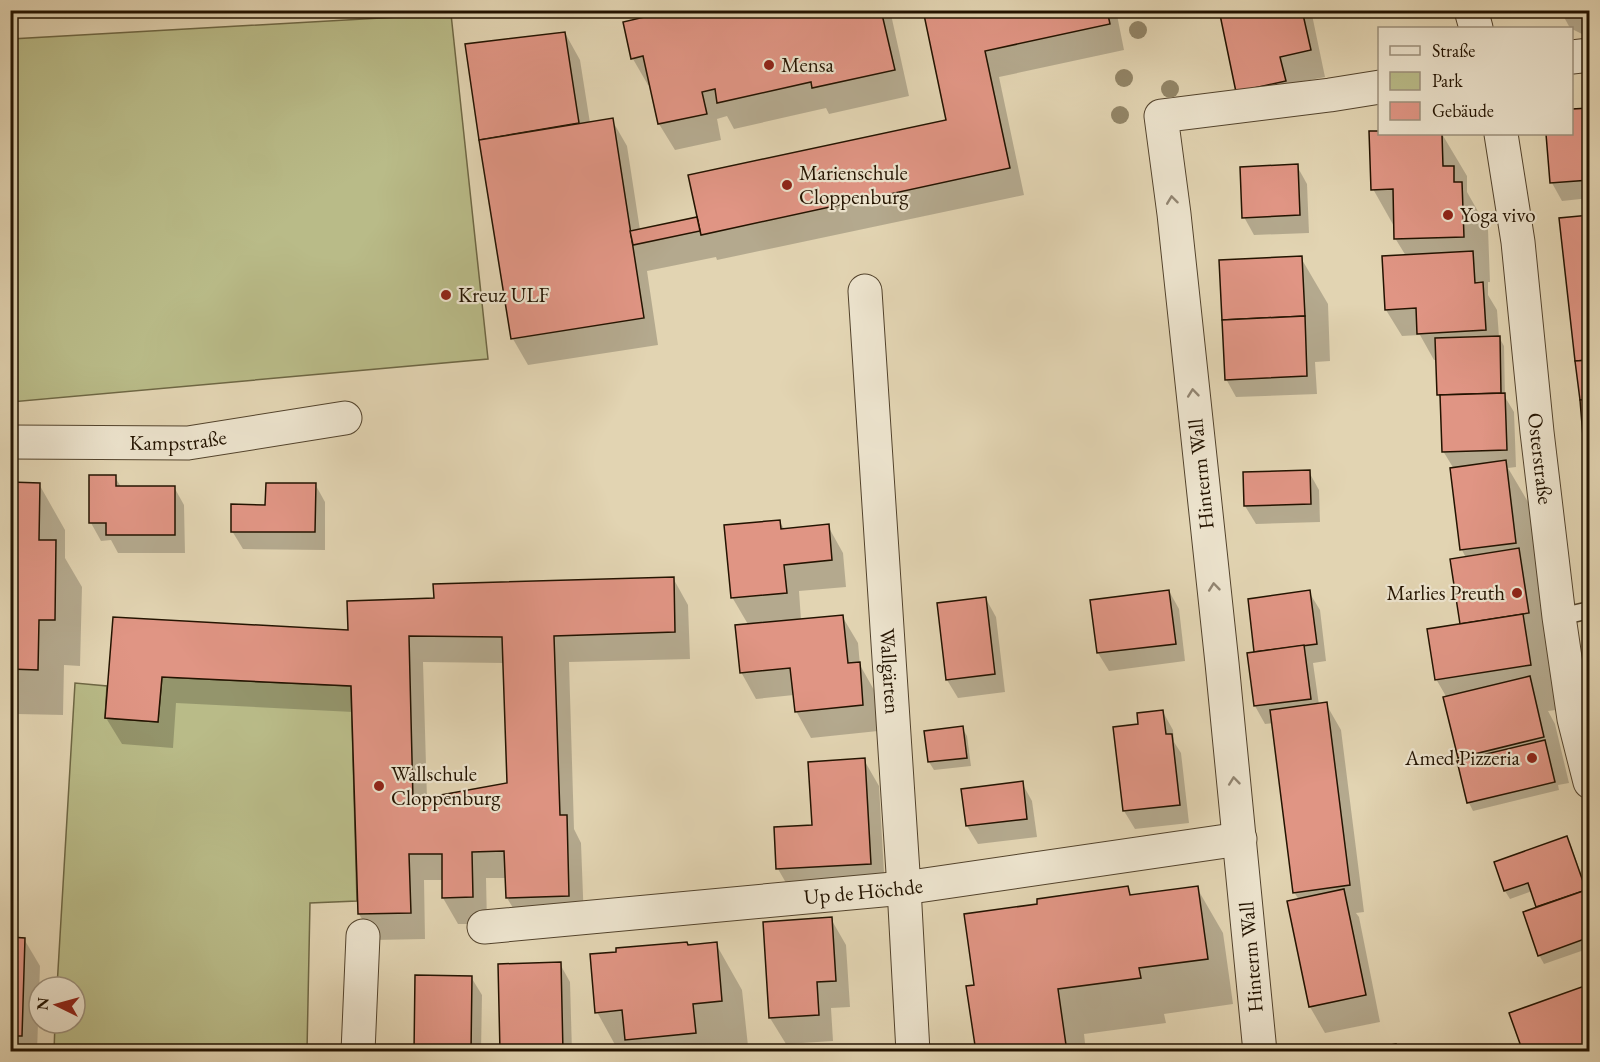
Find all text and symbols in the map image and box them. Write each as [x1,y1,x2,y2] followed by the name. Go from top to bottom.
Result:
[1378,27,1573,135] legend
[1432,39,1475,62] text: Straße
[781,51,835,78] place label: Mensa
[762,58,776,72] marker: Mensa
[1432,69,1463,92] text: Park
[1432,99,1494,122] text: Gebäude
[799,159,909,210] place label: Marienschule Cloppenburg
[780,178,794,192] marker: Marienschule Cloppenburg
[1166,195,1178,204] one-way arrow
[1460,201,1536,228] place label: Yoga vivo
[1441,208,1455,222] marker: Yoga vivo
[458,281,549,308] place label: Kreuz ULF
[439,288,453,302] marker: Kreuz ULF
[1187,389,1200,398] one-way arrow
[1522,411,1560,506] street label: Osterstraße
[1181,417,1220,531] street label: Hinterm Wall
[129,423,228,456] street label: Kampstraße
[1386,579,1505,606] place label: Marlies Preuth
[1208,583,1220,592] one-way arrow
[1510,586,1524,600] marker: Marlies Preuth
[874,627,907,715] street label: Wallgärten
[1404,744,1521,771] place label: Amed Pizzeria
[1525,751,1539,765] marker: Amed Pizzeria
[391,760,501,811] place label: Wallschule Cloppenburg
[1228,777,1241,786] one-way arrow
[372,779,386,793] marker: Wallschule Cloppenburg
[803,871,925,910] street label: Up de Höchde
[1232,900,1269,1014] street label: Hinterm Wall
[27,975,87,1035] north arrow
[32,996,54,1011] text: N

